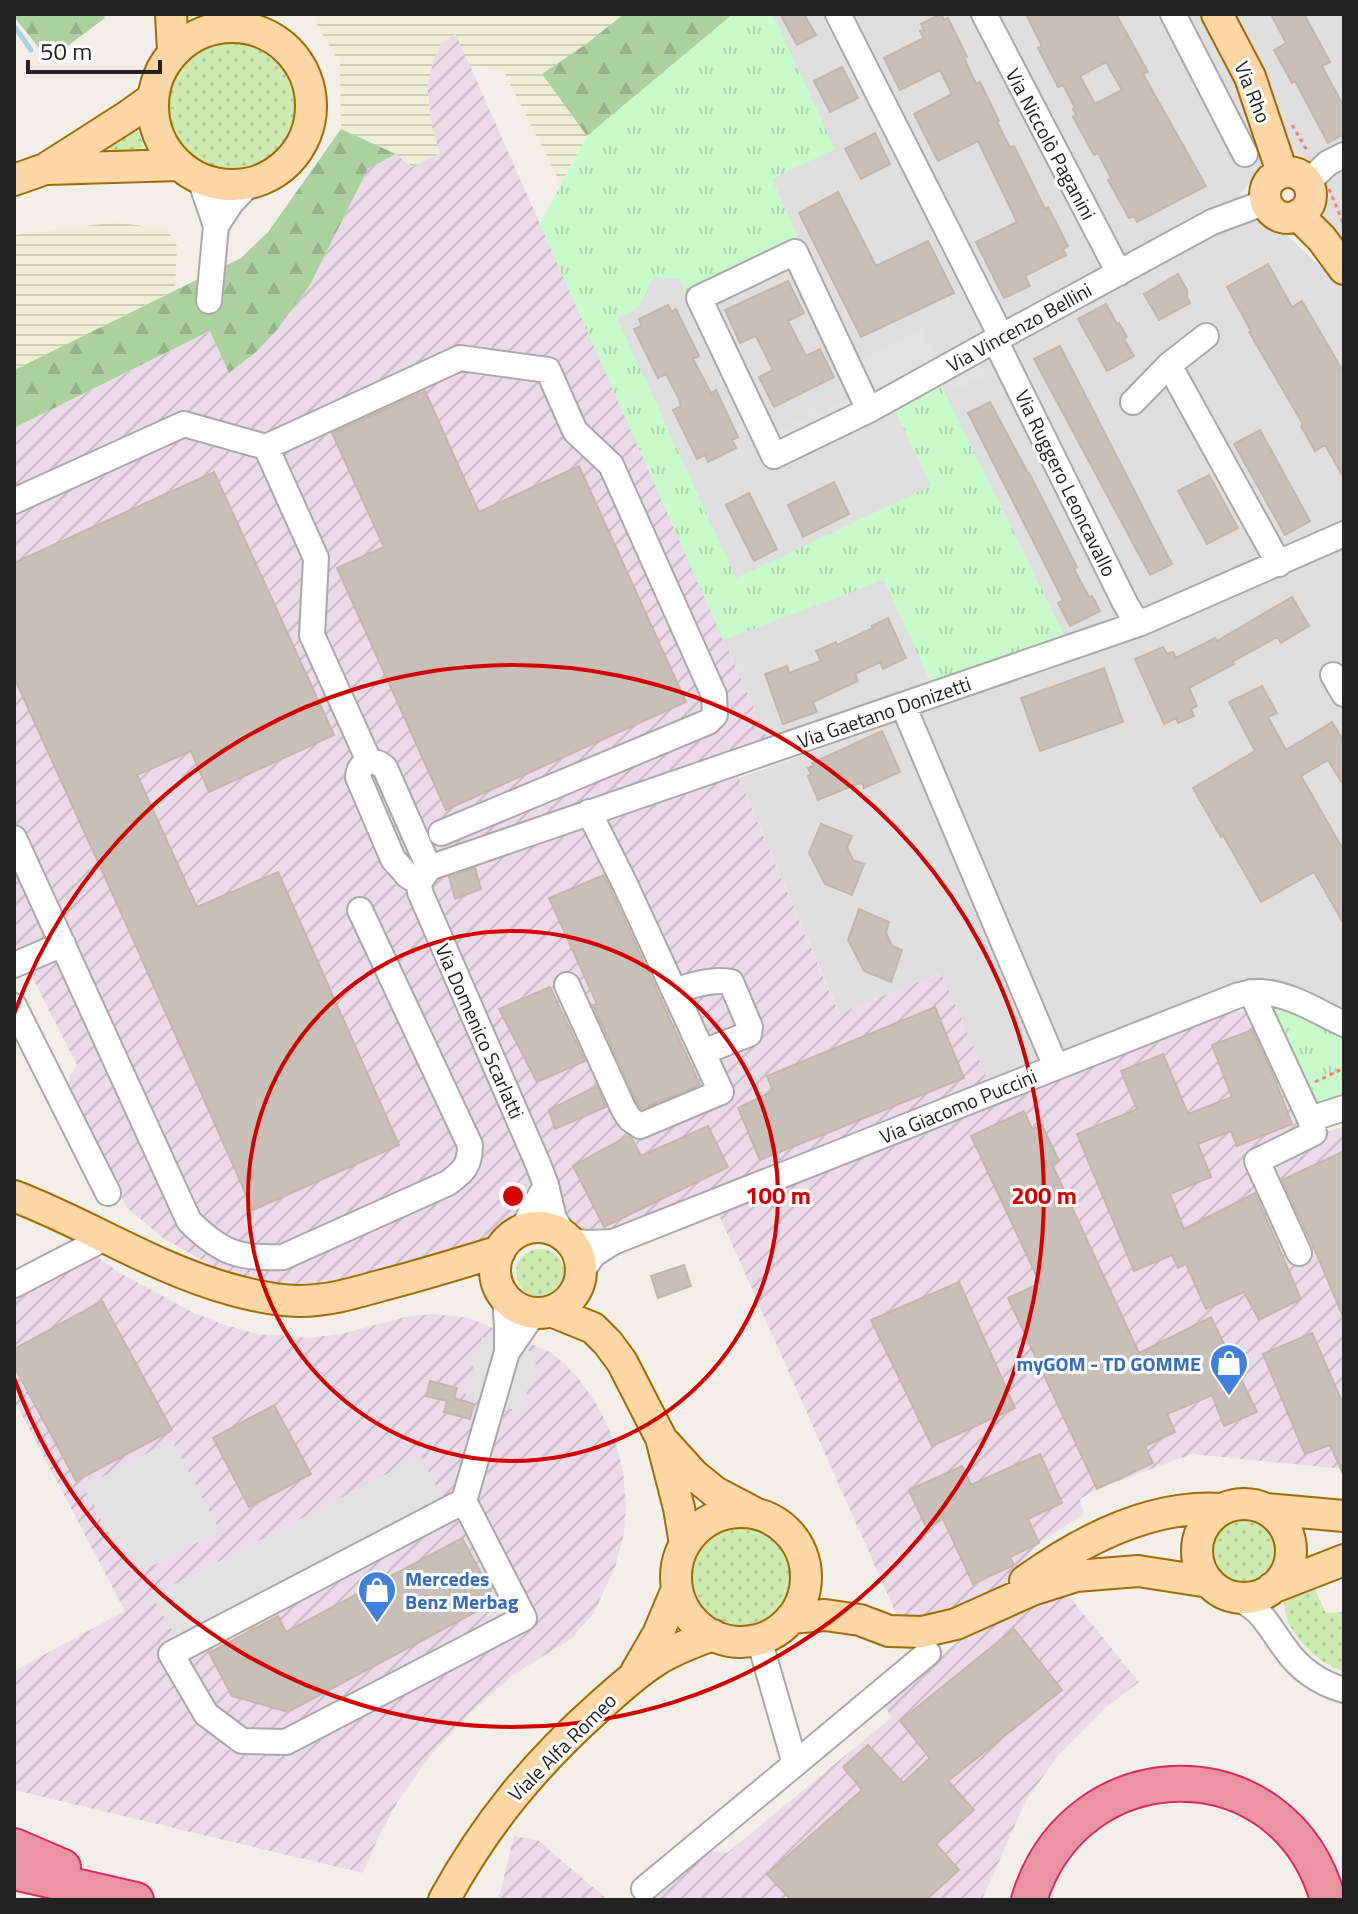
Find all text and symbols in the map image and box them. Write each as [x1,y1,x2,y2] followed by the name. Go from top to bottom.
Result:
[28,24,160,74] scale bar
[40,33,92,69] text: 50 m
[1227,56,1279,128] street label: Via Rho
[998,63,1104,225] street label: Via Niccolò Paganini
[941,274,1097,380] street label: Via Vincenzo Bellini
[1007,384,1125,582] street label: Via Ruggero Leoncavallo
[793,668,975,756] street label: Via Gaetano Donizetti
[427,938,533,1124] street label: Via Domenico Scarlatti
[875,1060,1041,1152] street label: Via Giacomo Puccini
[745,1177,811,1213] text: 100 m
[1011,1177,1077,1213] text: 200 m
[499,1182,527,1210] centre of rings
[1208,1342,1250,1397] shop icon: myGOM - TD GOMME
[1017,1348,1201,1379] place label: myGOM - TD GOMME
[405,1563,519,1617] place label: Mercedes Benz Merbag
[356,1569,398,1624] shop icon: Mercedes Benz Merbag
[501,1686,623,1808] street label: Viale Alfa Romeo

